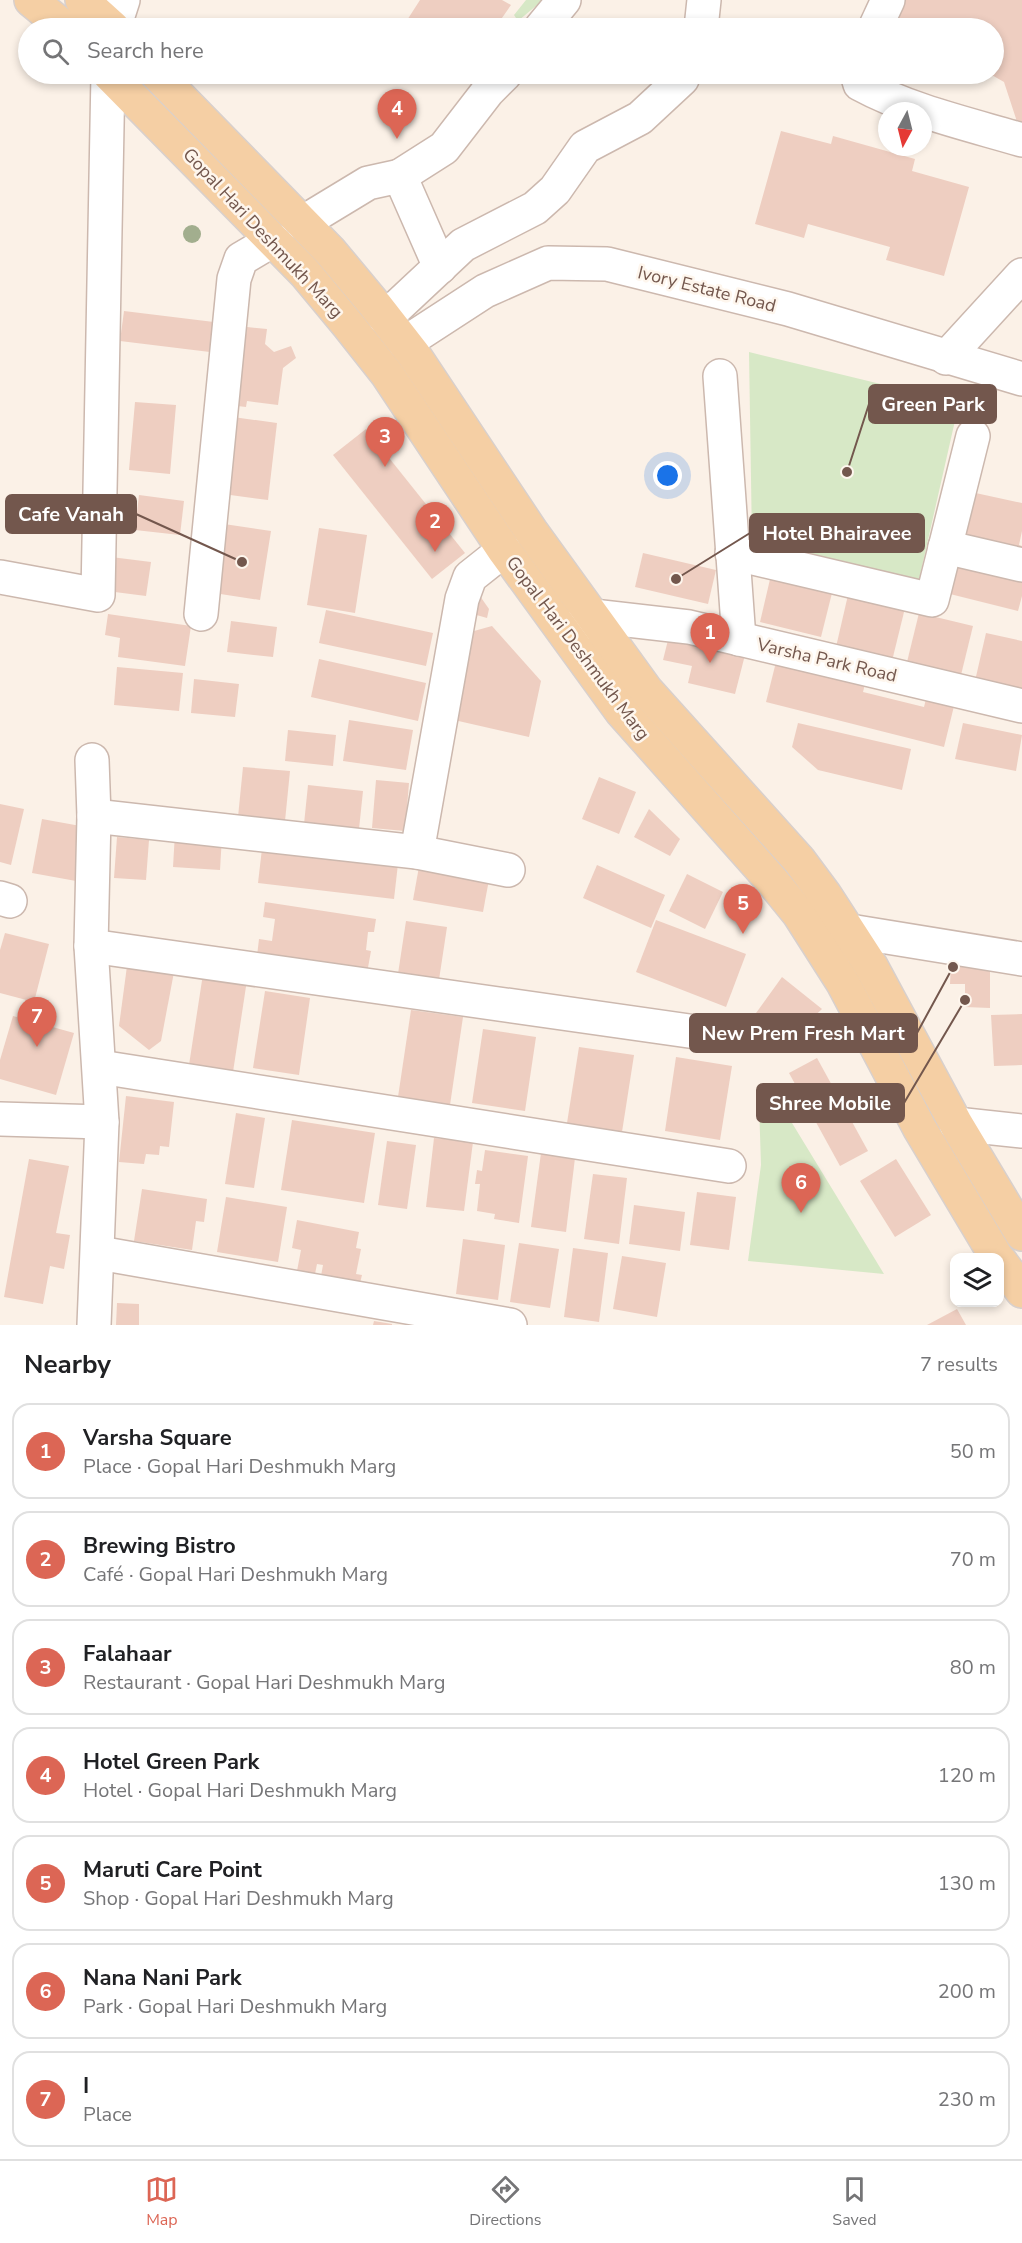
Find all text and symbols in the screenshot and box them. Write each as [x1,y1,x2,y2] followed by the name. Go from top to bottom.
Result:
[18,18,1004,84] search box
[39,35,72,68] icon: search
[87,36,204,66] text: Search here
[378,90,416,139] pin: 4
[878,102,932,156] north arrow
[178,143,348,323] street label: Gopal Hari Deshmukh Marg
[635,260,779,318] street label: Ivory Estate Road
[869,385,996,423] callout: Green Park
[881,391,986,418] text: Green Park
[366,418,404,467] pin: 3
[653,461,682,490] your location
[6,495,136,533] callout: Cafe Vanah
[18,501,124,528] text: Cafe Vanah
[416,502,454,552] pin: 2
[750,514,924,552] callout: Hotel Bhairavee
[762,520,912,547] text: Hotel Bhairavee
[501,551,655,745] street label: Gopal Hari Deshmukh Marg
[690,614,730,663] pin: 1
[754,632,899,688] street label: Varsha Park Road
[724,884,762,934] pin: 5
[18,998,57,1047] pin: 7
[690,1014,917,1052] callout: New Prem Fresh Mart
[701,1020,905,1047] text: New Prem Fresh Mart
[757,1084,904,1122] callout: Shree Mobile
[769,1090,891,1117] text: Shree Mobile
[782,1164,820,1213] pin: 6
[950,1253,1004,1307] map controls
[950,1253,1004,1307] button: layers
[24,1347,111,1382] text: Nearby
[920,1351,998,1378] text: 7 results
[83,1423,232,1453] text: Varsha Square
[40,1438,52,1465] text: 1
[950,1438,996,1465] text: 50 m
[83,1453,396,1480] text: Place · Gopal Hari Deshmukh Marg
[83,1531,236,1561] text: Brewing Bistro
[40,1546,52,1573] text: 2
[950,1546,996,1573] text: 70 m
[83,1561,388,1588] text: Café · Gopal Hari Deshmukh Marg
[83,1639,172,1669] text: Falahaar
[40,1654,52,1681] text: 3
[950,1654,996,1681] text: 80 m
[83,1669,445,1696] text: Restaurant · Gopal Hari Deshmukh Marg
[83,1747,259,1777] text: Hotel Green Park
[40,1762,52,1789] text: 4
[938,1762,996,1789] text: 120 m
[83,1777,397,1804] text: Hotel · Gopal Hari Deshmukh Marg
[83,1855,262,1885] text: Maruti Care Point
[40,1870,52,1897] text: 5
[938,1870,996,1897] text: 130 m
[83,1885,394,1912] text: Shop · Gopal Hari Deshmukh Marg
[83,1963,242,1993] text: Nana Nani Park
[40,1978,52,2005] text: 6
[938,1978,996,2005] text: 200 m
[83,1993,387,2020] text: Park · Gopal Hari Deshmukh Marg
[83,2071,89,2101] text: I
[40,2086,52,2113] text: 7
[938,2086,996,2113] text: 230 m
[83,2101,132,2128] text: Place
[145,2173,178,2231] tab: Map
[469,2173,541,2231] tab: Directions
[832,2173,877,2231] tab: Saved

